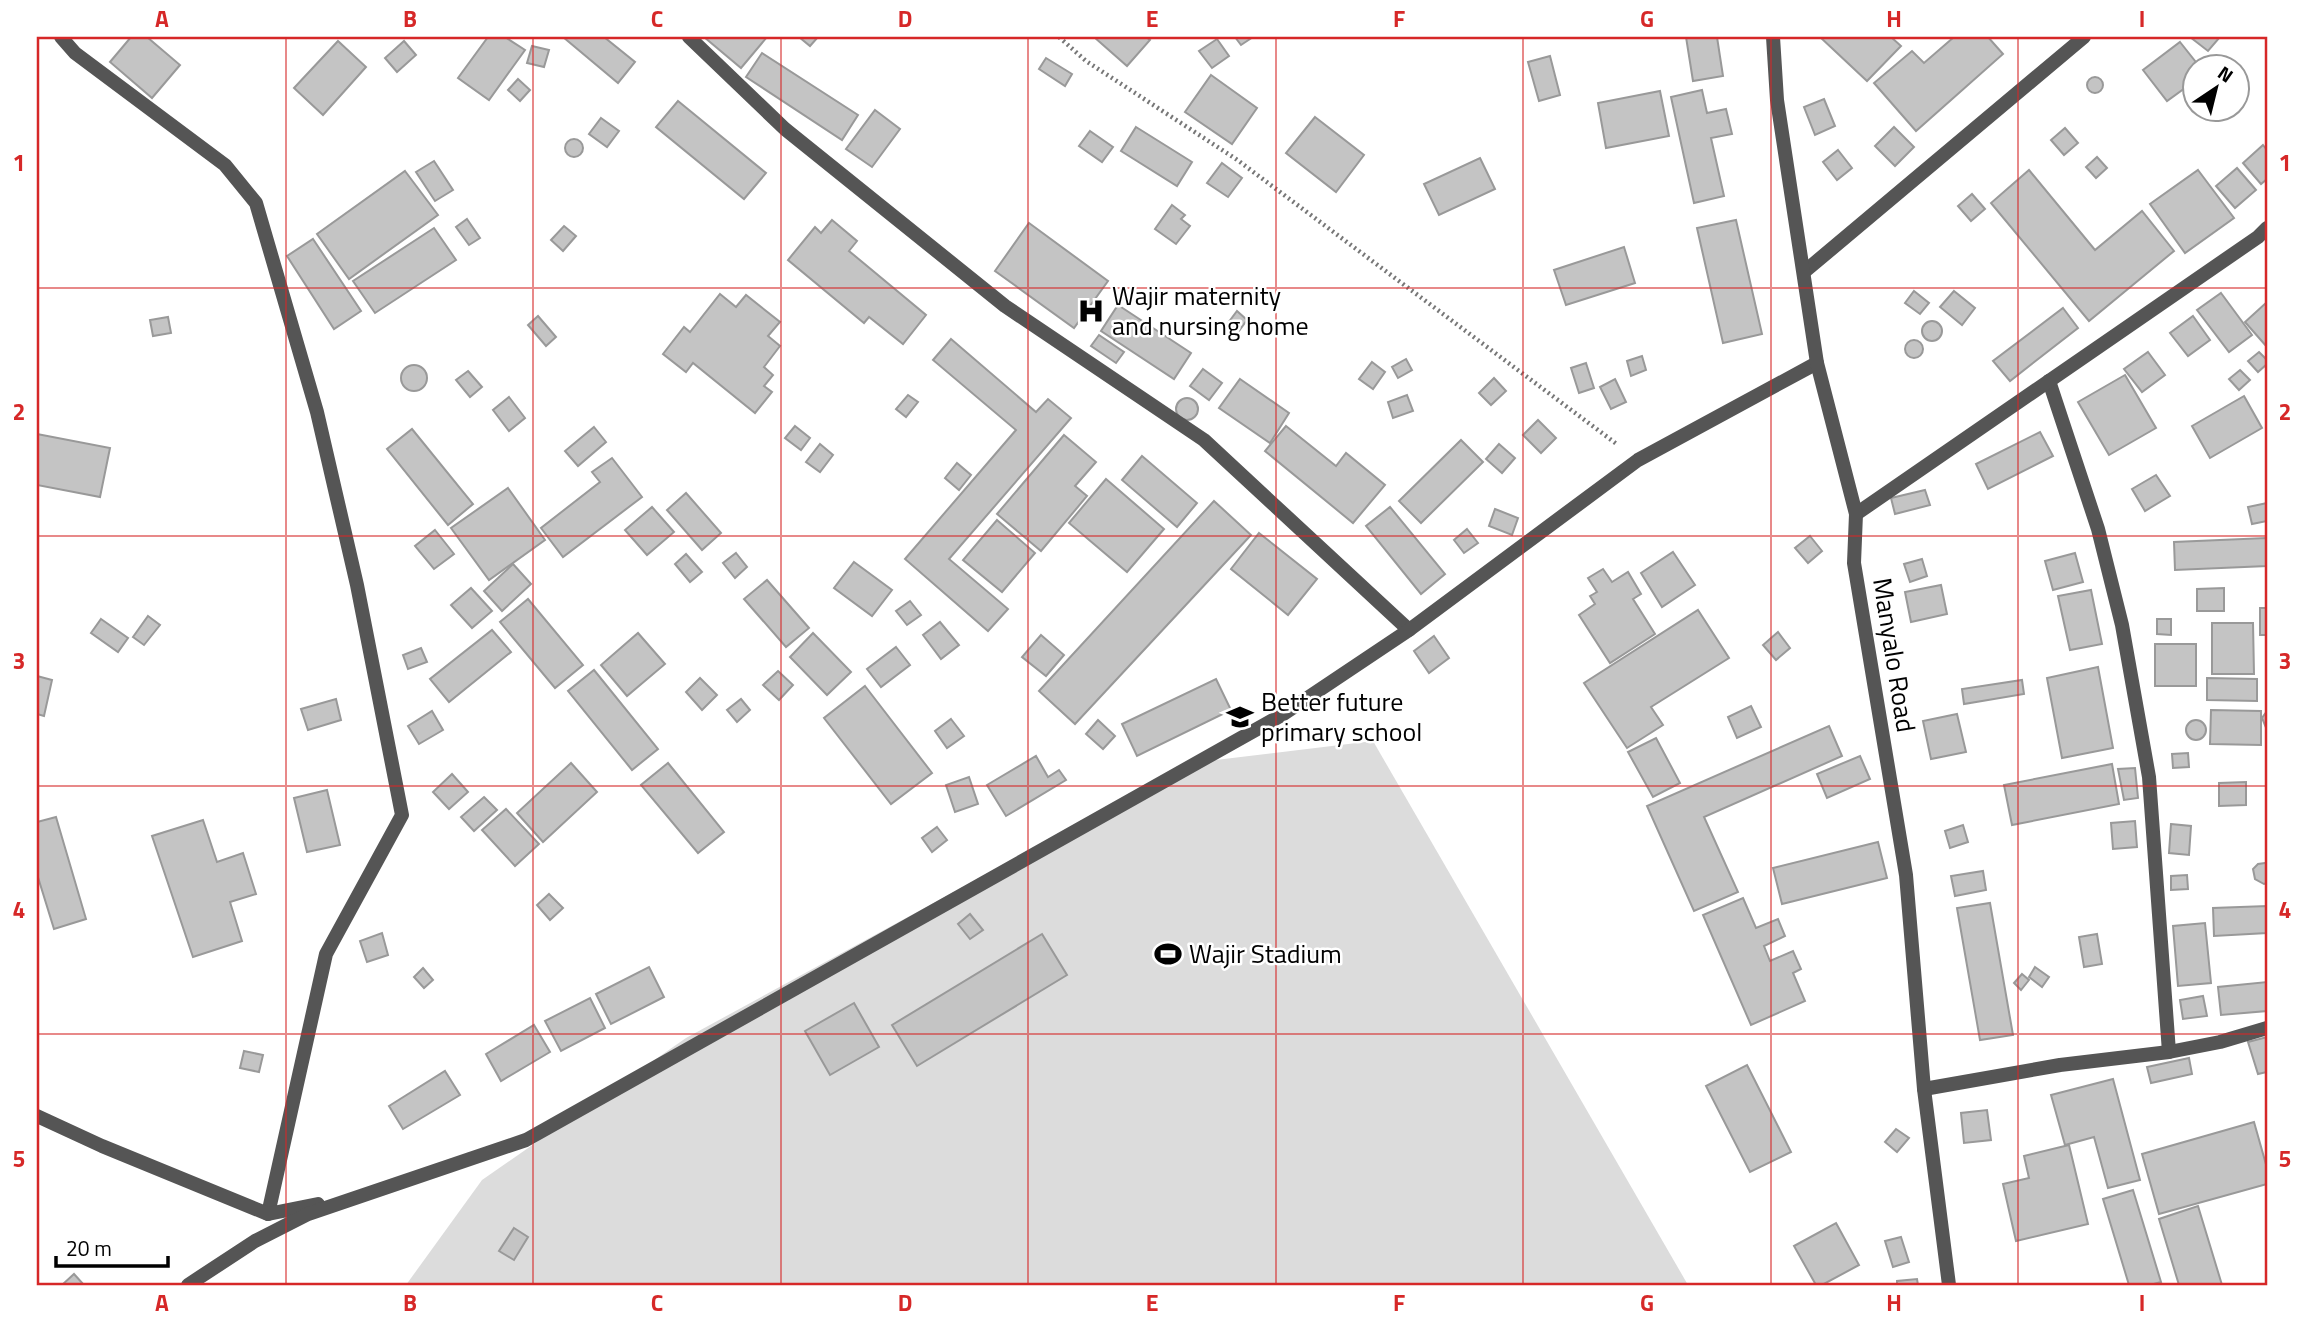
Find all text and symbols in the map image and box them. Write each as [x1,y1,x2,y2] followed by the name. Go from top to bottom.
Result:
[155,1,169,36] text: A
[403,1,417,36] text: B
[651,1,663,36] text: C
[898,1,912,36] text: D
[1146,1,1158,36] text: E
[1393,1,1405,36] text: F
[1640,1,1654,36] text: G
[1886,1,1902,36] text: H
[2139,1,2145,36] text: I
[2182,52,2252,122] north arrow
[2212,58,2240,89] text: N
[13,145,25,180] text: 1
[2279,145,2291,180] text: 1
[1112,276,1309,345] place label: Wajir maternity and nursing home
[1076,296,1106,326] hospital icon: Wajir maternity and nursing home
[13,394,25,429] text: 2
[2279,394,2291,429] text: 2
[1863,575,1926,735] street label: Manyalo Road
[13,643,25,678] text: 3
[2279,643,2291,678] text: 3
[1261,682,1422,751] place label: Better future primary school
[1225,702,1255,732] school or university icon: Better future primary school
[13,892,25,927] text: 4
[2279,892,2291,927] text: 4
[1189,934,1342,973] place label: Wajir Stadium
[1153,939,1183,969] sports icon: Wajir Stadium
[13,1141,25,1176] text: 5
[2279,1141,2291,1176] text: 5
[56,1224,168,1268] scale bar
[66,1232,112,1264] text: 20 m
[155,1285,169,1320] text: A
[403,1285,417,1320] text: B
[651,1285,663,1320] text: C
[898,1285,912,1320] text: D
[1146,1285,1158,1320] text: E
[1393,1285,1405,1320] text: F
[1640,1285,1654,1320] text: G
[1886,1285,1902,1320] text: H
[2139,1285,2145,1320] text: I

